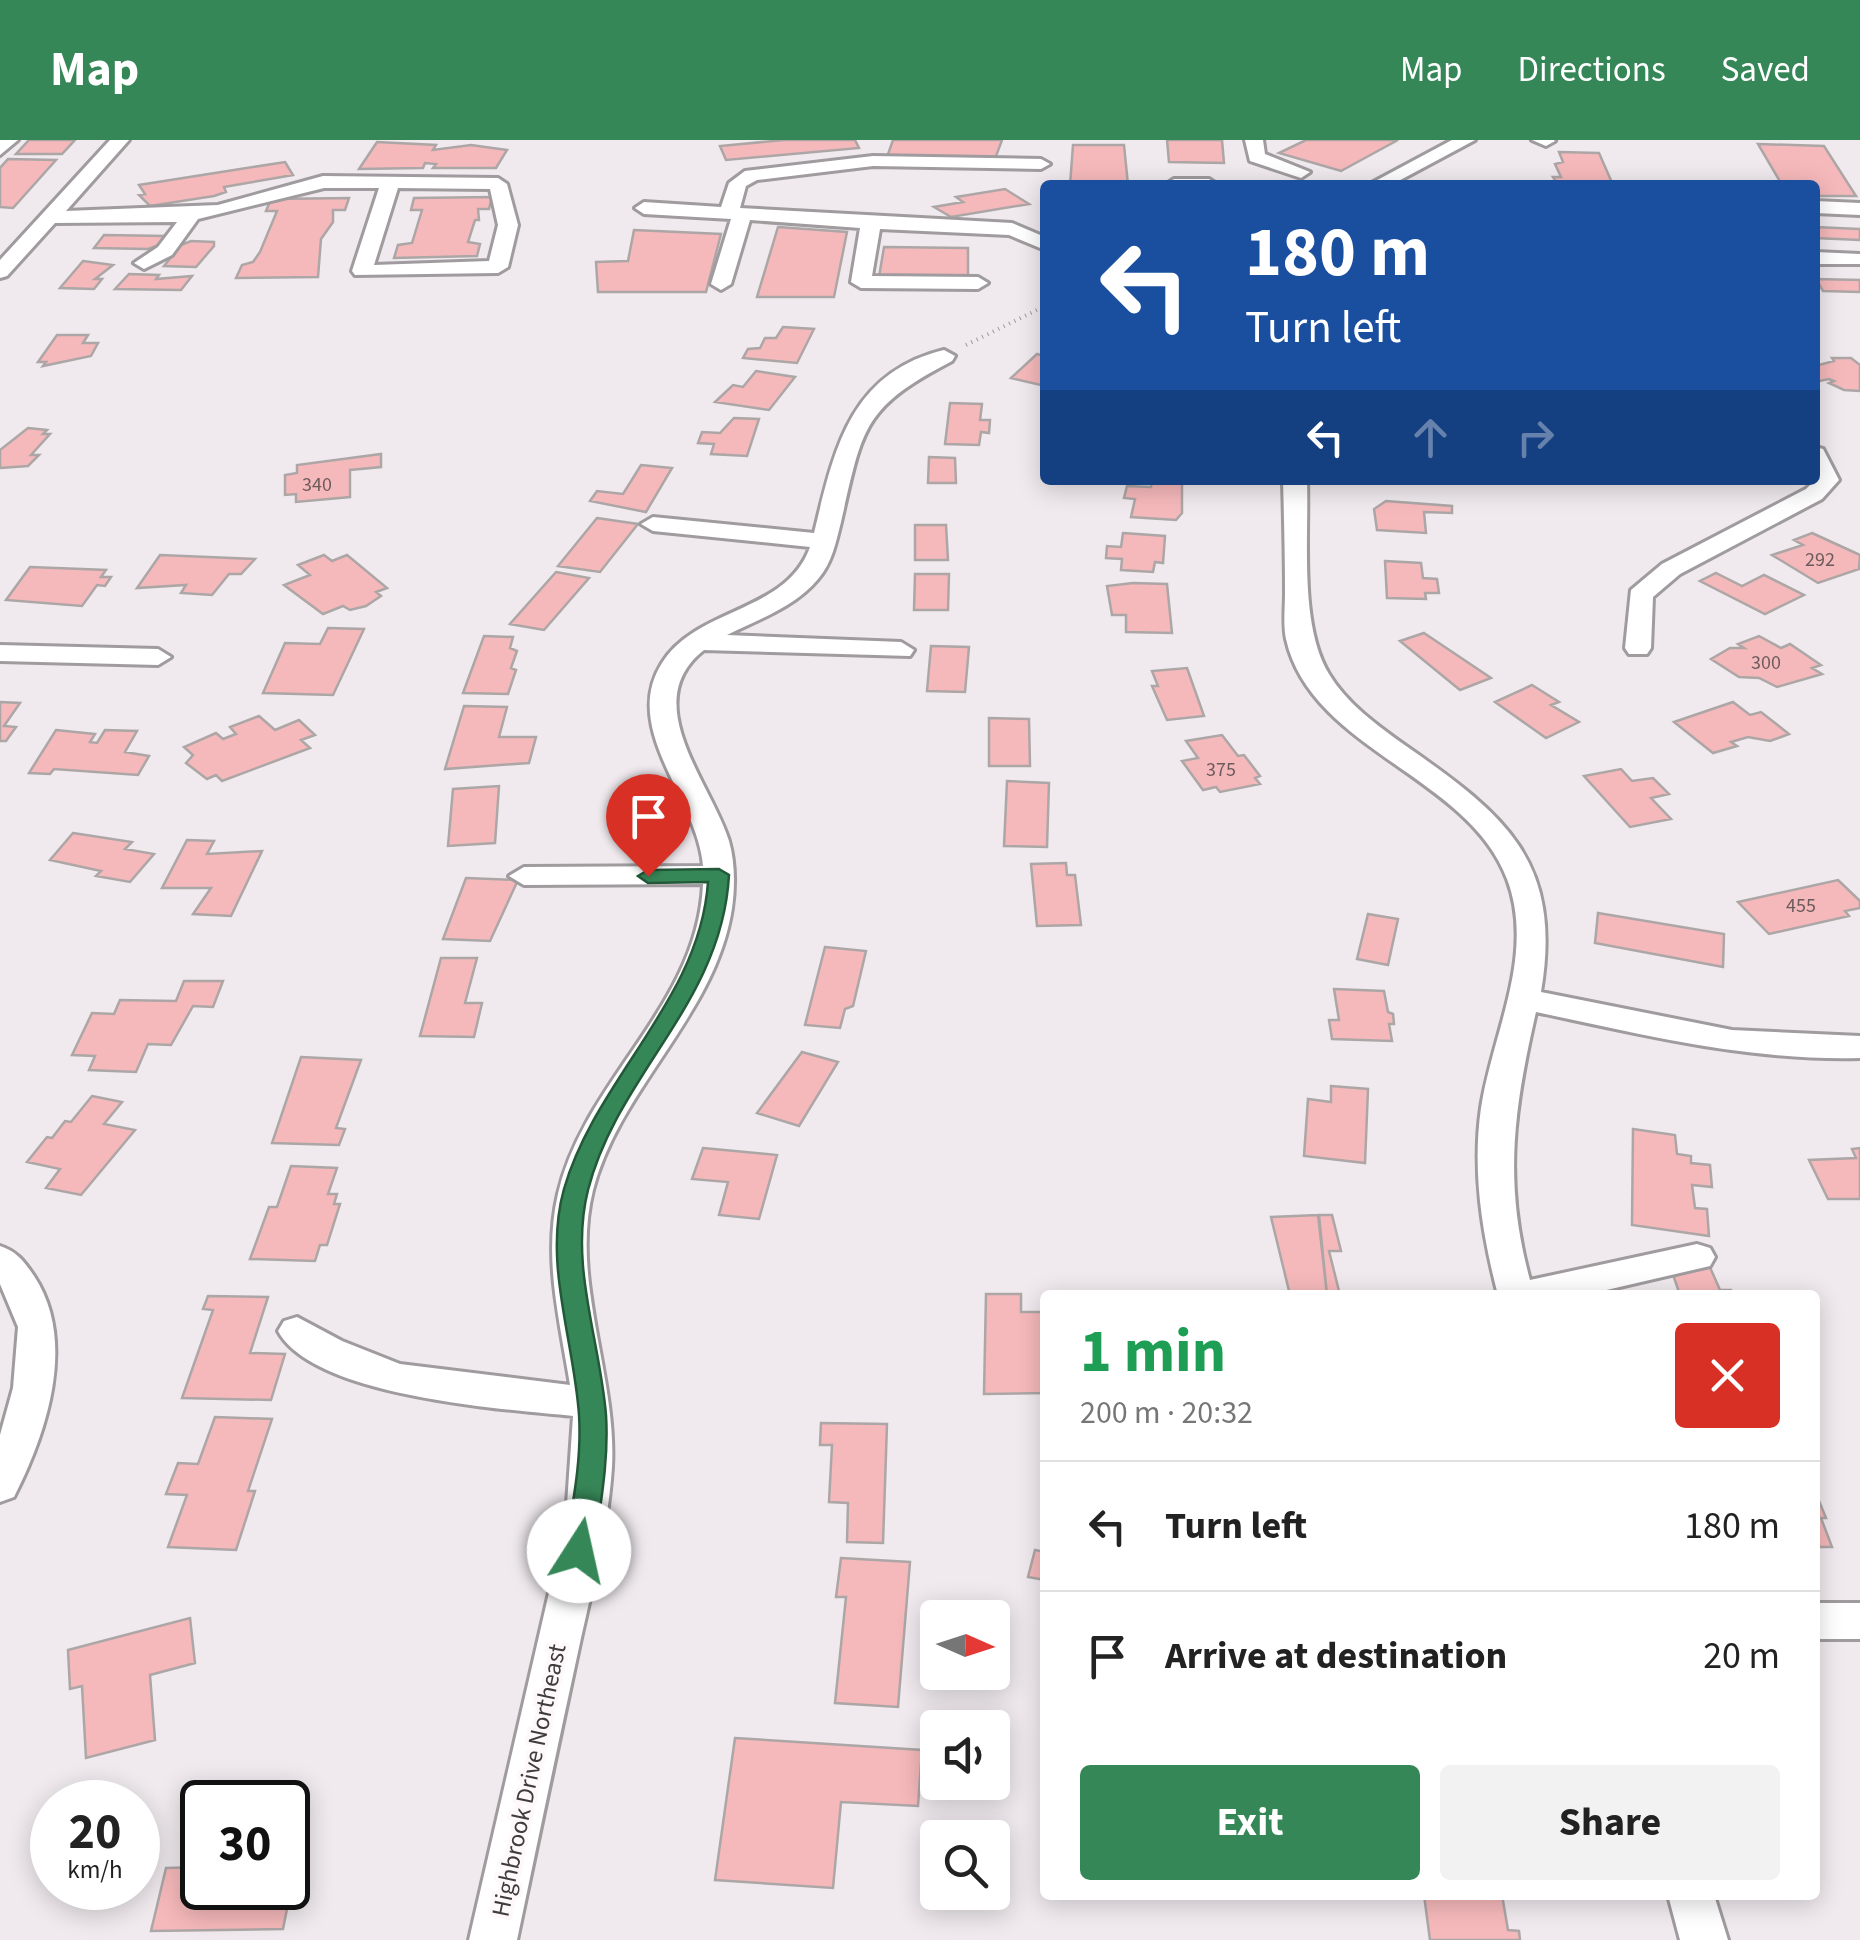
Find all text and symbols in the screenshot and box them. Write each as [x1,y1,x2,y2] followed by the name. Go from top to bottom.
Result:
[50,36,139,104] text: Map
[1400,45,1463,95] text: Map
[1518,45,1666,95] text: Directions
[1721,45,1810,95] text: Saved
[1245,203,1430,303] text: 180 m
[1080,220,1210,350] icon: left
[1245,296,1401,360] text: Turn left
[1298,410,1353,465] icon: left
[1403,410,1458,465] icon: ahead
[1508,410,1563,465] icon: right
[302,471,332,499] house number: 340
[1805,546,1835,574] house number: 292
[1751,649,1781,677] house number: 300
[1206,756,1236,784] house number: 375
[606,774,691,877] pin
[621,789,676,844] icon: arrive
[1786,892,1816,920] house number: 455
[1080,1310,1226,1395] text: 1 min
[1675,1323,1780,1428] button: close
[1080,1390,1253,1436] text: 200 m · 20:32
[527,1499,631,1603] position arrow
[1080,1499,1135,1554] icon: left
[1165,1499,1307,1553] text: Turn left
[1684,1499,1780,1553] text: 180 m
[920,1600,1010,1690] north arrow
[920,1600,1010,1910] map controls
[1080,1629,1135,1684] icon: arrive
[1165,1629,1507,1683] text: Arrive at destination
[1703,1629,1780,1683] text: 20 m
[482,1640,576,1920] street label: Highbrook Drive Northeast
[920,1710,1010,1800] button: sound
[1080,1765,1420,1880] button: Exit
[1440,1765,1780,1880] button: Share
[180,1780,310,1910] speed limit sign: 30
[69,1797,121,1868] text: 20
[920,1820,1010,1910] button: search
[67,1852,123,1888] text: km/h

